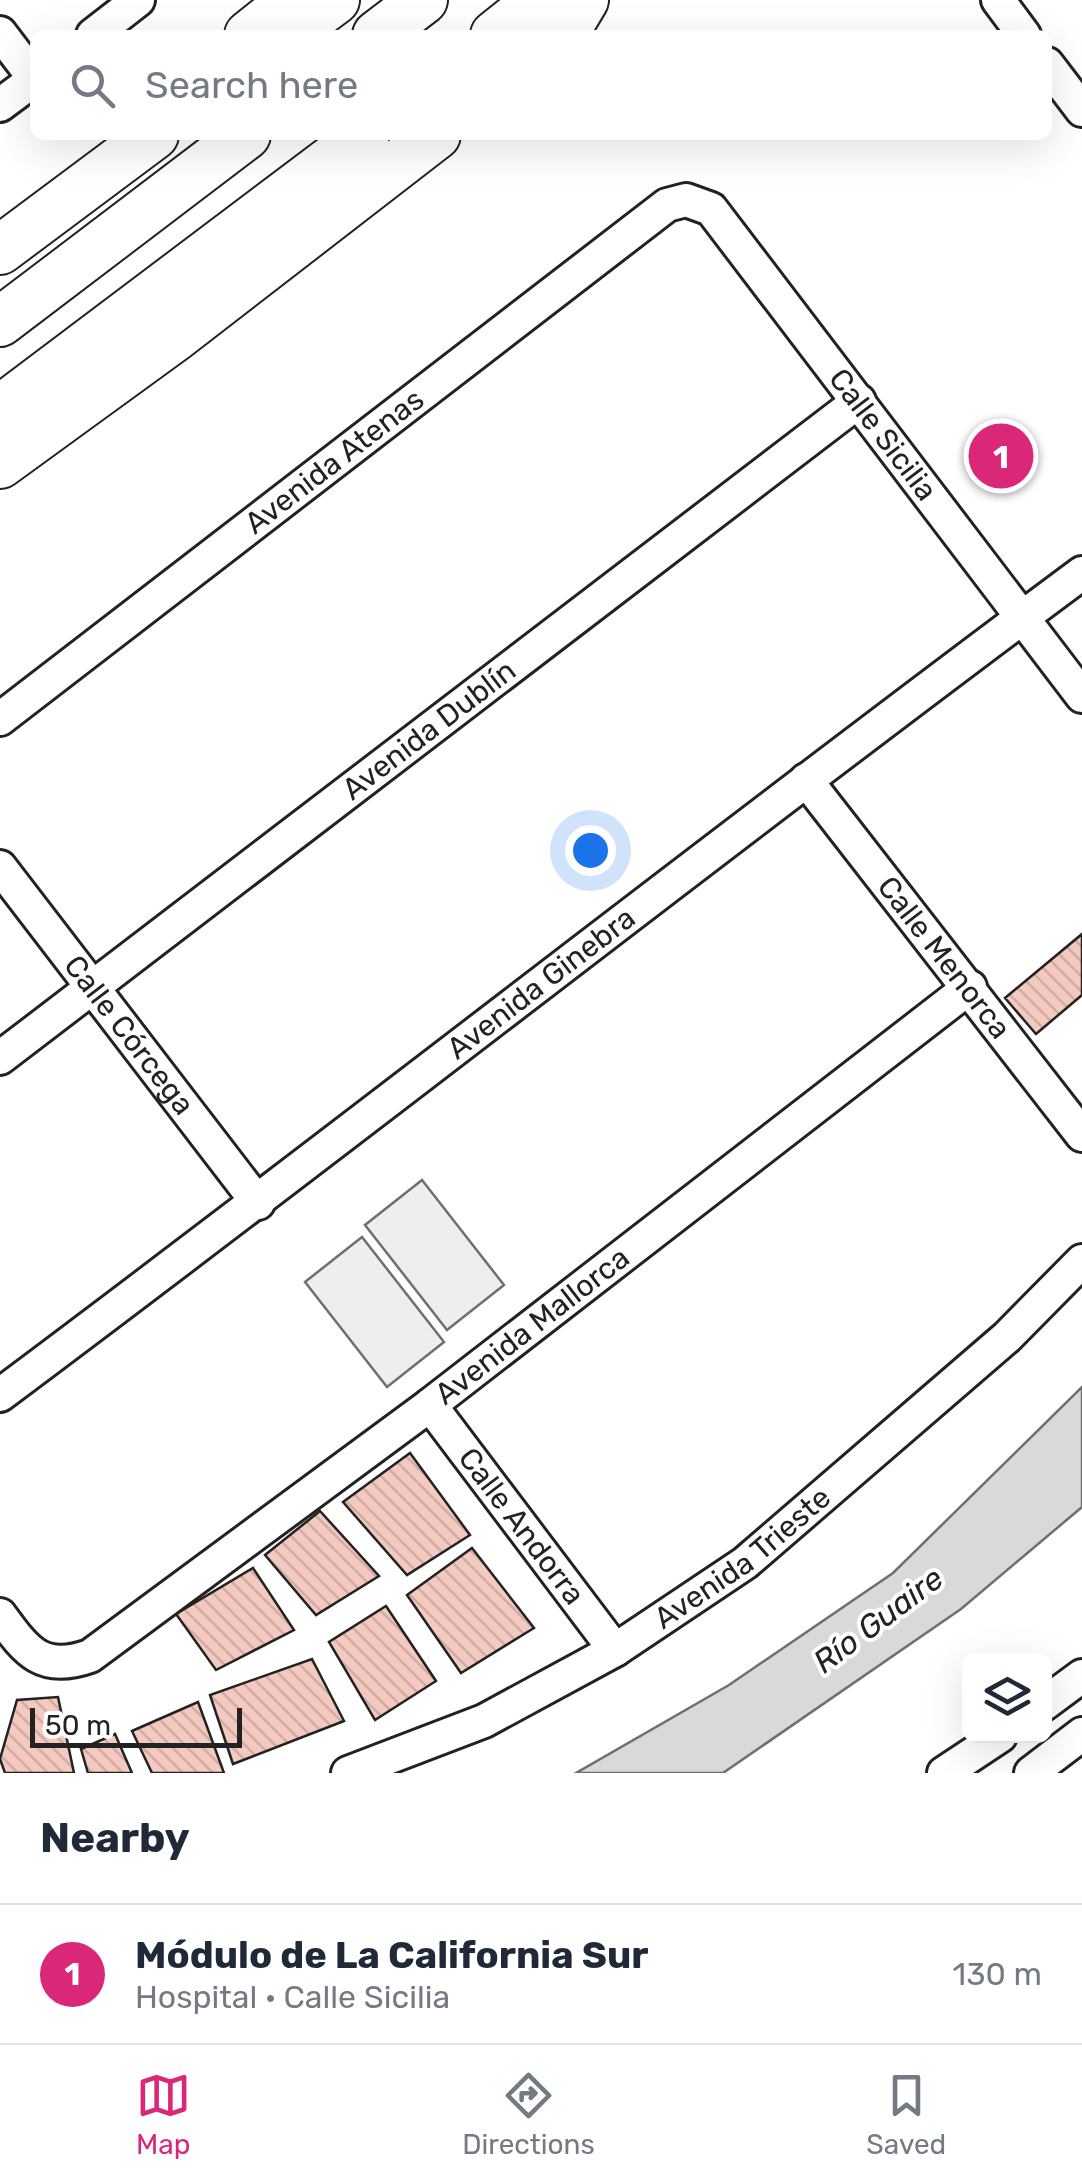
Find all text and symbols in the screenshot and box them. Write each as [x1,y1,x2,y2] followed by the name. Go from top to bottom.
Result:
[30,30,1052,140] search box
[65,58,120,113] icon: search
[145,62,358,108] text: Search here
[821,362,945,508] street label: Calle Sicilia
[238,381,431,542] street label: Avenida Atenas
[968,418,1034,494] pin: 1
[335,652,523,808] street label: Avenida Dublín
[565,825,616,876] your location
[870,869,1018,1046] street label: Calle Menorca
[440,900,642,1067] street label: Avenida Ginebra
[57,948,202,1122] street label: Calle Córcega
[428,1239,636,1412] street label: Avenida Mallorca
[451,1441,592,1612] street label: Calle Andorra
[647,1479,838,1637] street label: Avenida Trieste
[806,1559,950,1681] water label: Río Guaire
[962,1653,1052,1743] map controls
[962,1653,1052,1743] button: layers
[30,1703,242,1748] scale bar
[45,1709,111,1742] text: 50 m
[40,1813,190,1863] text: Nearby
[135,1932,649,1978] text: Módulo de La California Sur
[65,1955,80,1993] text: 1
[952,1955,1042,1993] text: 130 m
[135,1978,450,2016] text: Hospital · Calle Sicilia
[136,2068,191,2161] tab: Map
[462,2068,595,2161] tab: Directions
[866,2068,946,2161] tab: Saved

